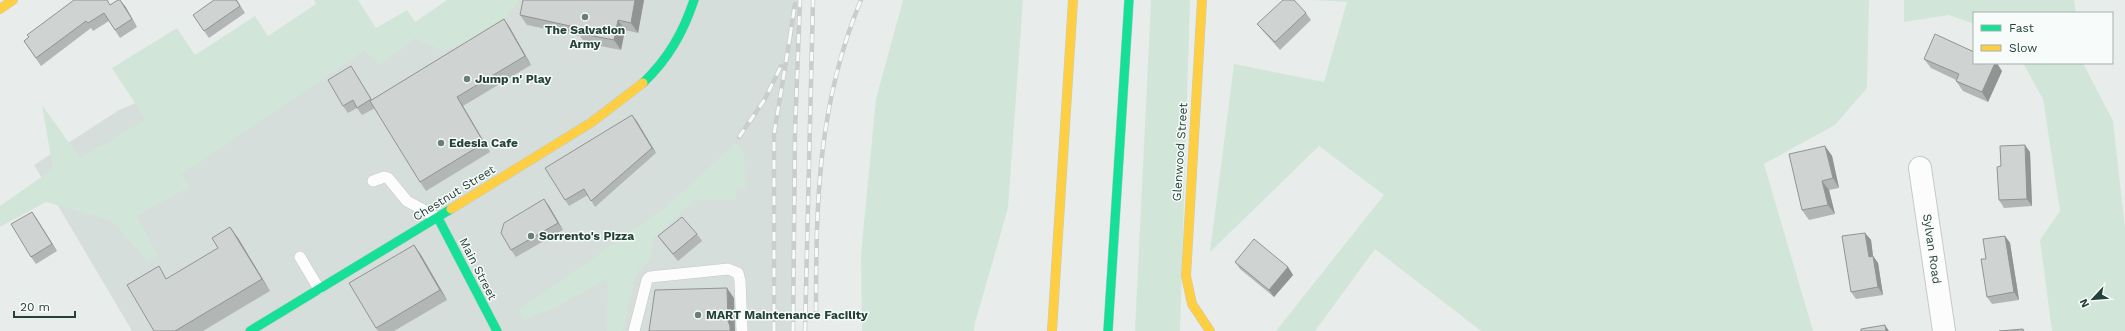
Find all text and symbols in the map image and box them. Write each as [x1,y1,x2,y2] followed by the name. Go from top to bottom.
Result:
[580,12,590,22] marker: The Salvation Army
[1973,12,2113,64] legend
[2009,21,2034,35] text: Fast
[545,23,625,51] place label: The Salvation Army
[2009,41,2037,55] text: Slow
[475,72,551,86] place label: Jump n' Play
[462,74,472,84] marker: Jump n' Play
[1170,102,1190,202] street label: Glenwood Street
[449,136,518,150] place label: Edesia Cafe
[436,138,446,148] marker: Edesia Cafe
[410,162,498,224] street label: Chestnut Street
[1920,213,1944,285] street label: Sylvan Road
[539,229,634,243] place label: Sorrento's Pizza
[526,231,536,241] marker: Sorrento's Pizza
[456,236,500,302] street label: Main Street
[2073,279,2113,319] north arrow
[14,293,75,319] scale bar
[2077,297,2092,310] text: N
[20,300,50,314] text: 20 m
[706,308,868,322] place label: MART Maintenance Facility
[693,310,703,320] marker: MART Maintenance Facility

